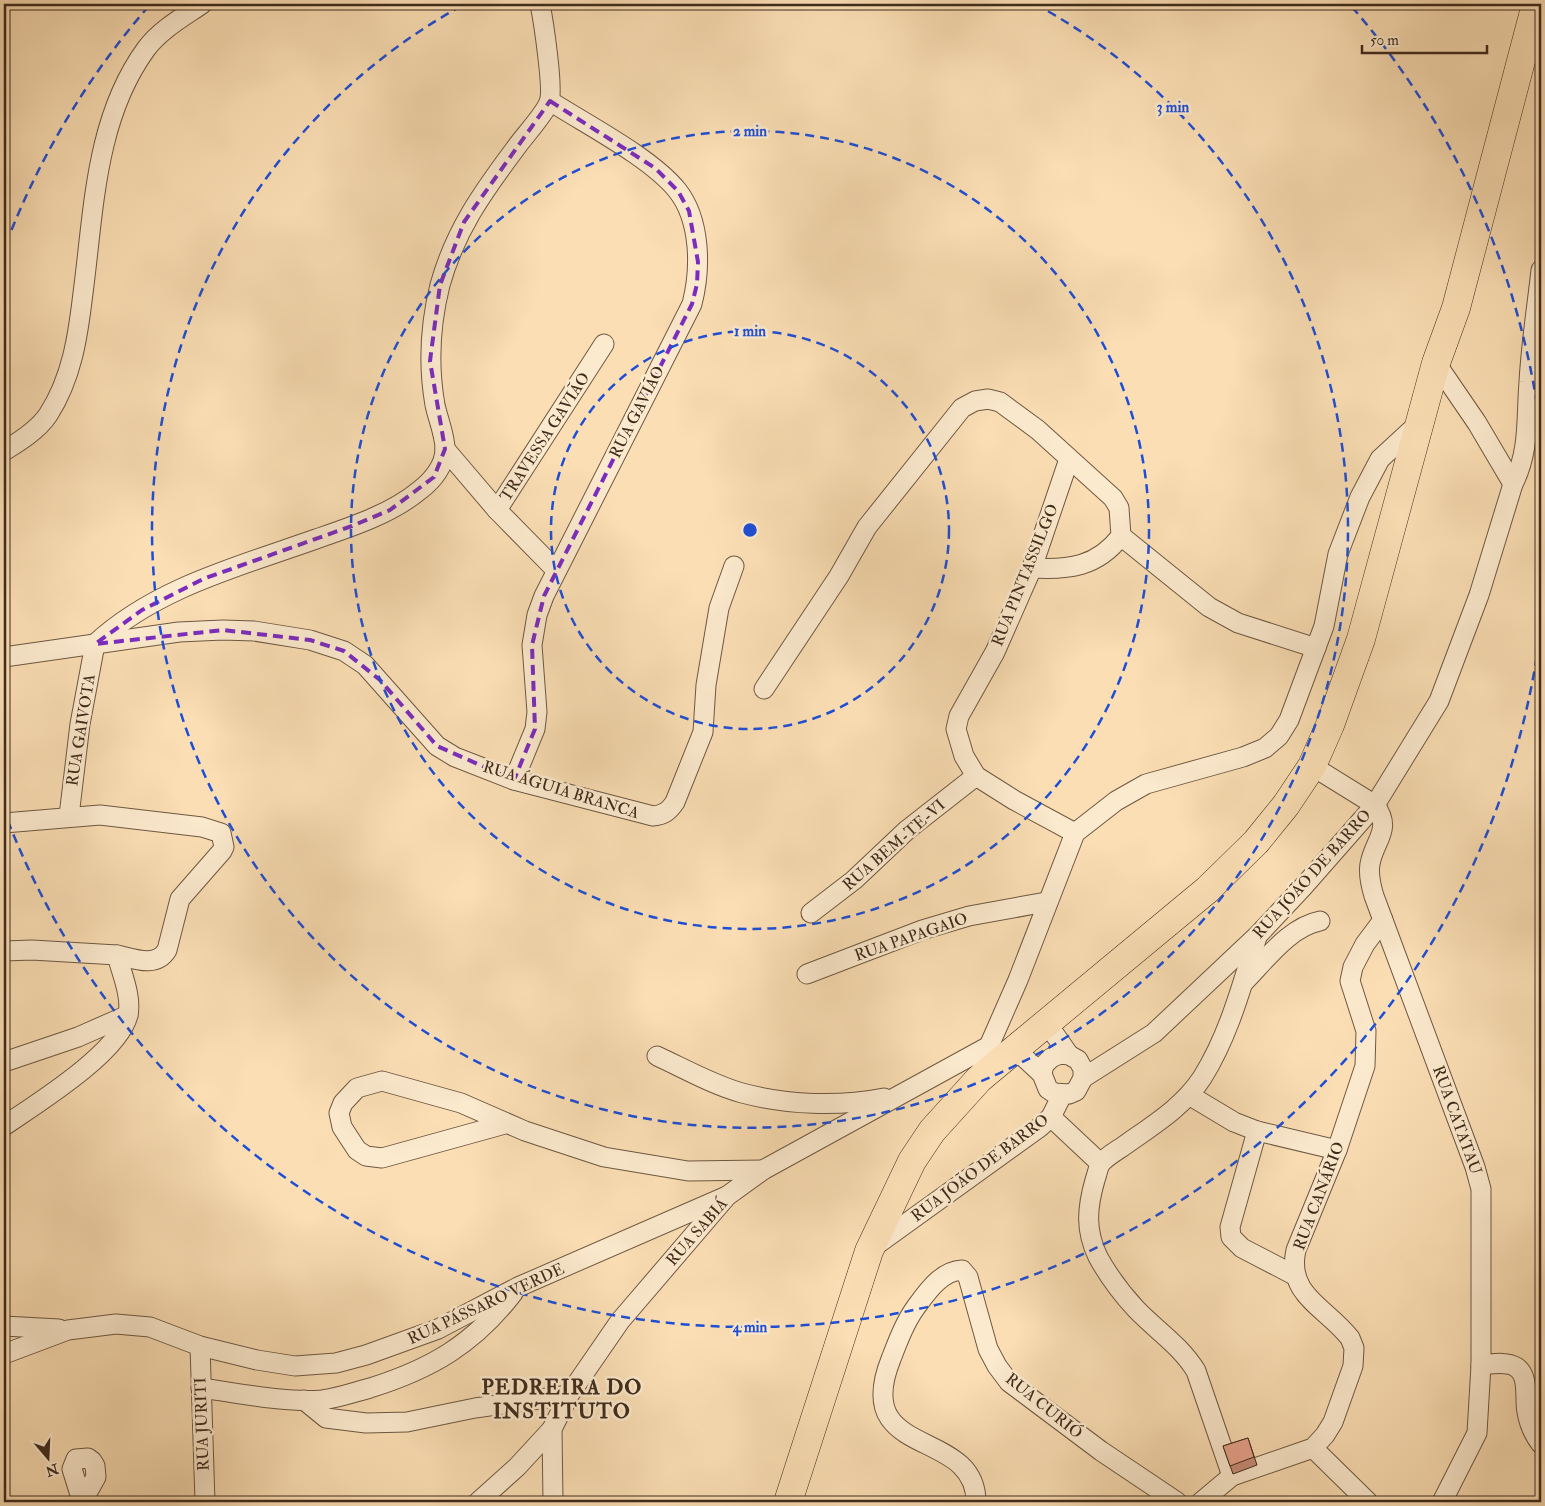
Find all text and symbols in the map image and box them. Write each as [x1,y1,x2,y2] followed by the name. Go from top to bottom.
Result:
[1362,22,1488,54] scale bar
[1370,31,1399,50] text: 50 m
[1157,98,1189,117] text: 3 min
[733,122,767,141] text: 2 min
[734,322,766,341] text: 1 min
[605,363,669,461] street label: RUA GAVIÃO
[496,369,594,505] street label: TRAVESSA GAVIÃO
[987,501,1063,649] street label: RUA PINTASSILGO
[741,521,759,539] centre of rings
[62,673,100,787] street label: RUA GAIVOTA
[480,756,642,823] street label: RUA ÁGUIA BRANCA
[839,795,949,895] street label: RUA BEM-TE-VI
[1249,805,1376,943] street label: RUA JOÃO DE BARRO
[852,908,970,966] street label: RUA PAPAGAIO
[1428,1063,1486,1178] street label: RUA CATATAU
[907,1110,1053,1227] street label: RUA JOÃO DE BARRO
[1288,1139,1349,1253] street label: RUA CANÁRIO
[661,1193,732,1270] street label: RUA SABIÁ
[404,1258,568,1349] street label: RUA PÁSSARO VERDE
[732,1318,768,1337] text: 4 min
[1001,1368,1087,1443] street label: RUA CURIÓ
[482,1374,642,1425] district label: PEDREIRA DO INSTITUTO
[190,1377,215,1471] street label: RUA JURITI
[22,1434,72,1484] north arrow
[43,1459,62,1480] text: N

